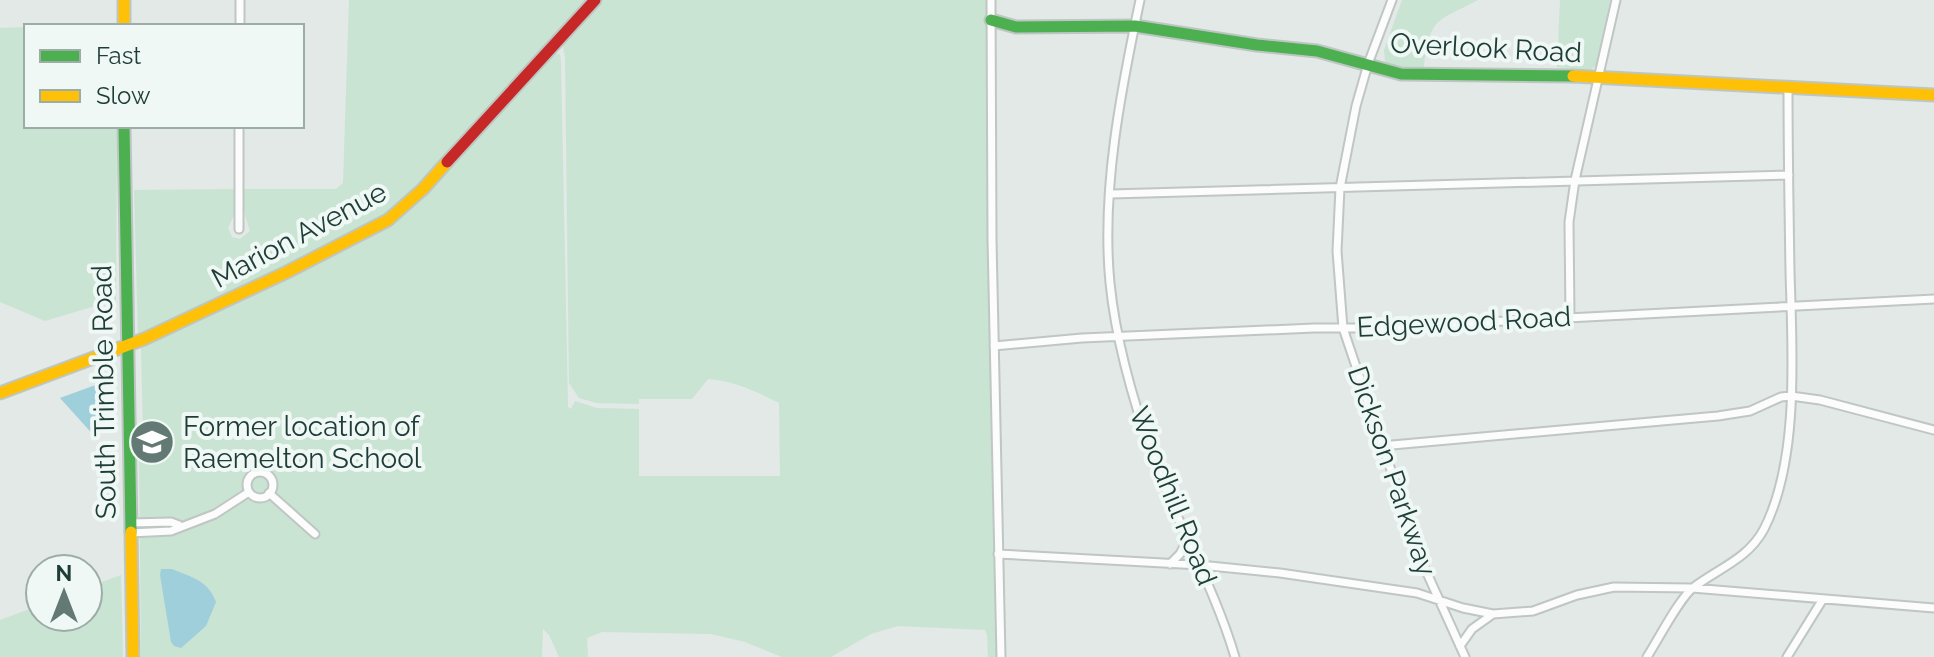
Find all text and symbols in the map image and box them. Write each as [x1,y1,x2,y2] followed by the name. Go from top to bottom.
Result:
[24,24,304,128] legend
[1389,27,1583,69] street label: Overlook Road
[96,41,141,70] text: Fast
[96,81,151,110] text: Slow
[206,175,392,295] street label: Marion Avenue
[85,265,123,519] street label: South Trimble Road
[1356,300,1572,344] street label: Edgewood Road
[1341,362,1443,580] street label: Dickson Parkway
[1122,402,1224,590] street label: Woodhill Road
[183,410,422,475] place label: Former location of Raemelton School
[128,418,176,466] school or university icon: Former location of Raemelton School
[24,553,104,633] north arrow
[56,560,72,586] text: N

